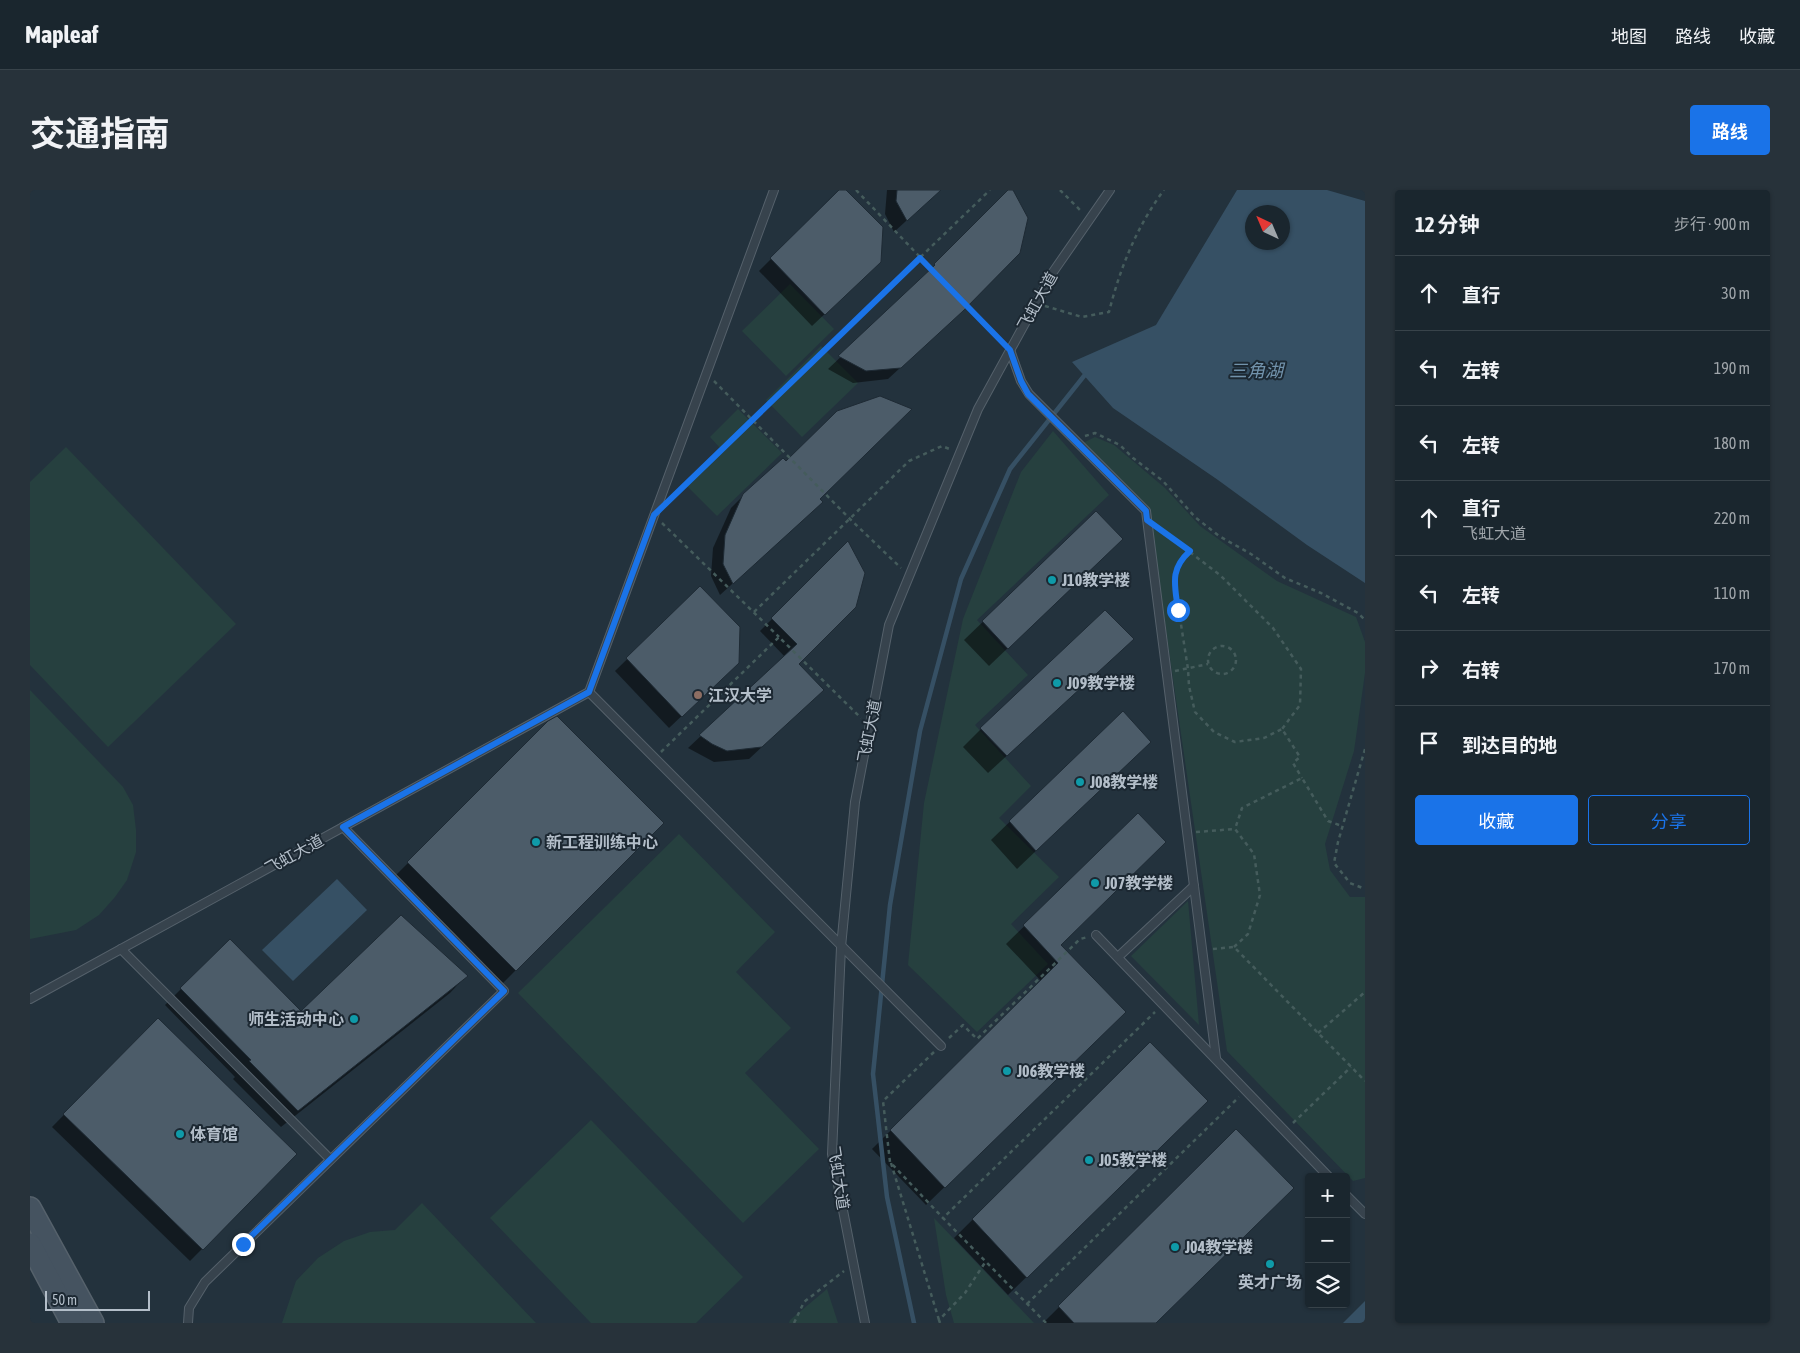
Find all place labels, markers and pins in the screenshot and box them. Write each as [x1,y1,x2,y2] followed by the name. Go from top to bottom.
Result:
[1061,571,1130,589] place label: J10教学楼
[1046,574,1058,586] marker: J10教学楼
[1066,674,1135,692] place label: J09教学楼
[1051,677,1063,689] marker: J09教学楼
[708,686,772,704] place label: 江汉大学
[692,689,704,701] marker: 江汉大学
[1089,773,1158,791] place label: J08教学楼
[1074,776,1086,788] marker: J08教学楼
[546,833,658,851] place label: 新工程训练中心
[530,836,542,848] marker: 新工程训练中心
[1104,874,1173,892] place label: J07教学楼
[1089,877,1101,889] marker: J07教学楼
[248,1010,344,1028] place label: 师生活动中心
[348,1013,360,1025] marker: 师生活动中心
[1016,1062,1085,1080] place label: J06教学楼
[1001,1065,1013,1077] marker: J06教学楼
[190,1125,238,1143] place label: 体育馆
[174,1128,186,1140] marker: 体育馆
[1098,1151,1167,1169] place label: J05教学楼
[1083,1154,1095,1166] marker: J05教学楼
[1184,1238,1253,1256] place label: J04教学楼
[1169,1241,1181,1253] marker: J04教学楼
[1264,1258,1276,1270] marker: 英才广场
[1238,1273,1302,1291] place label: 英才广场

